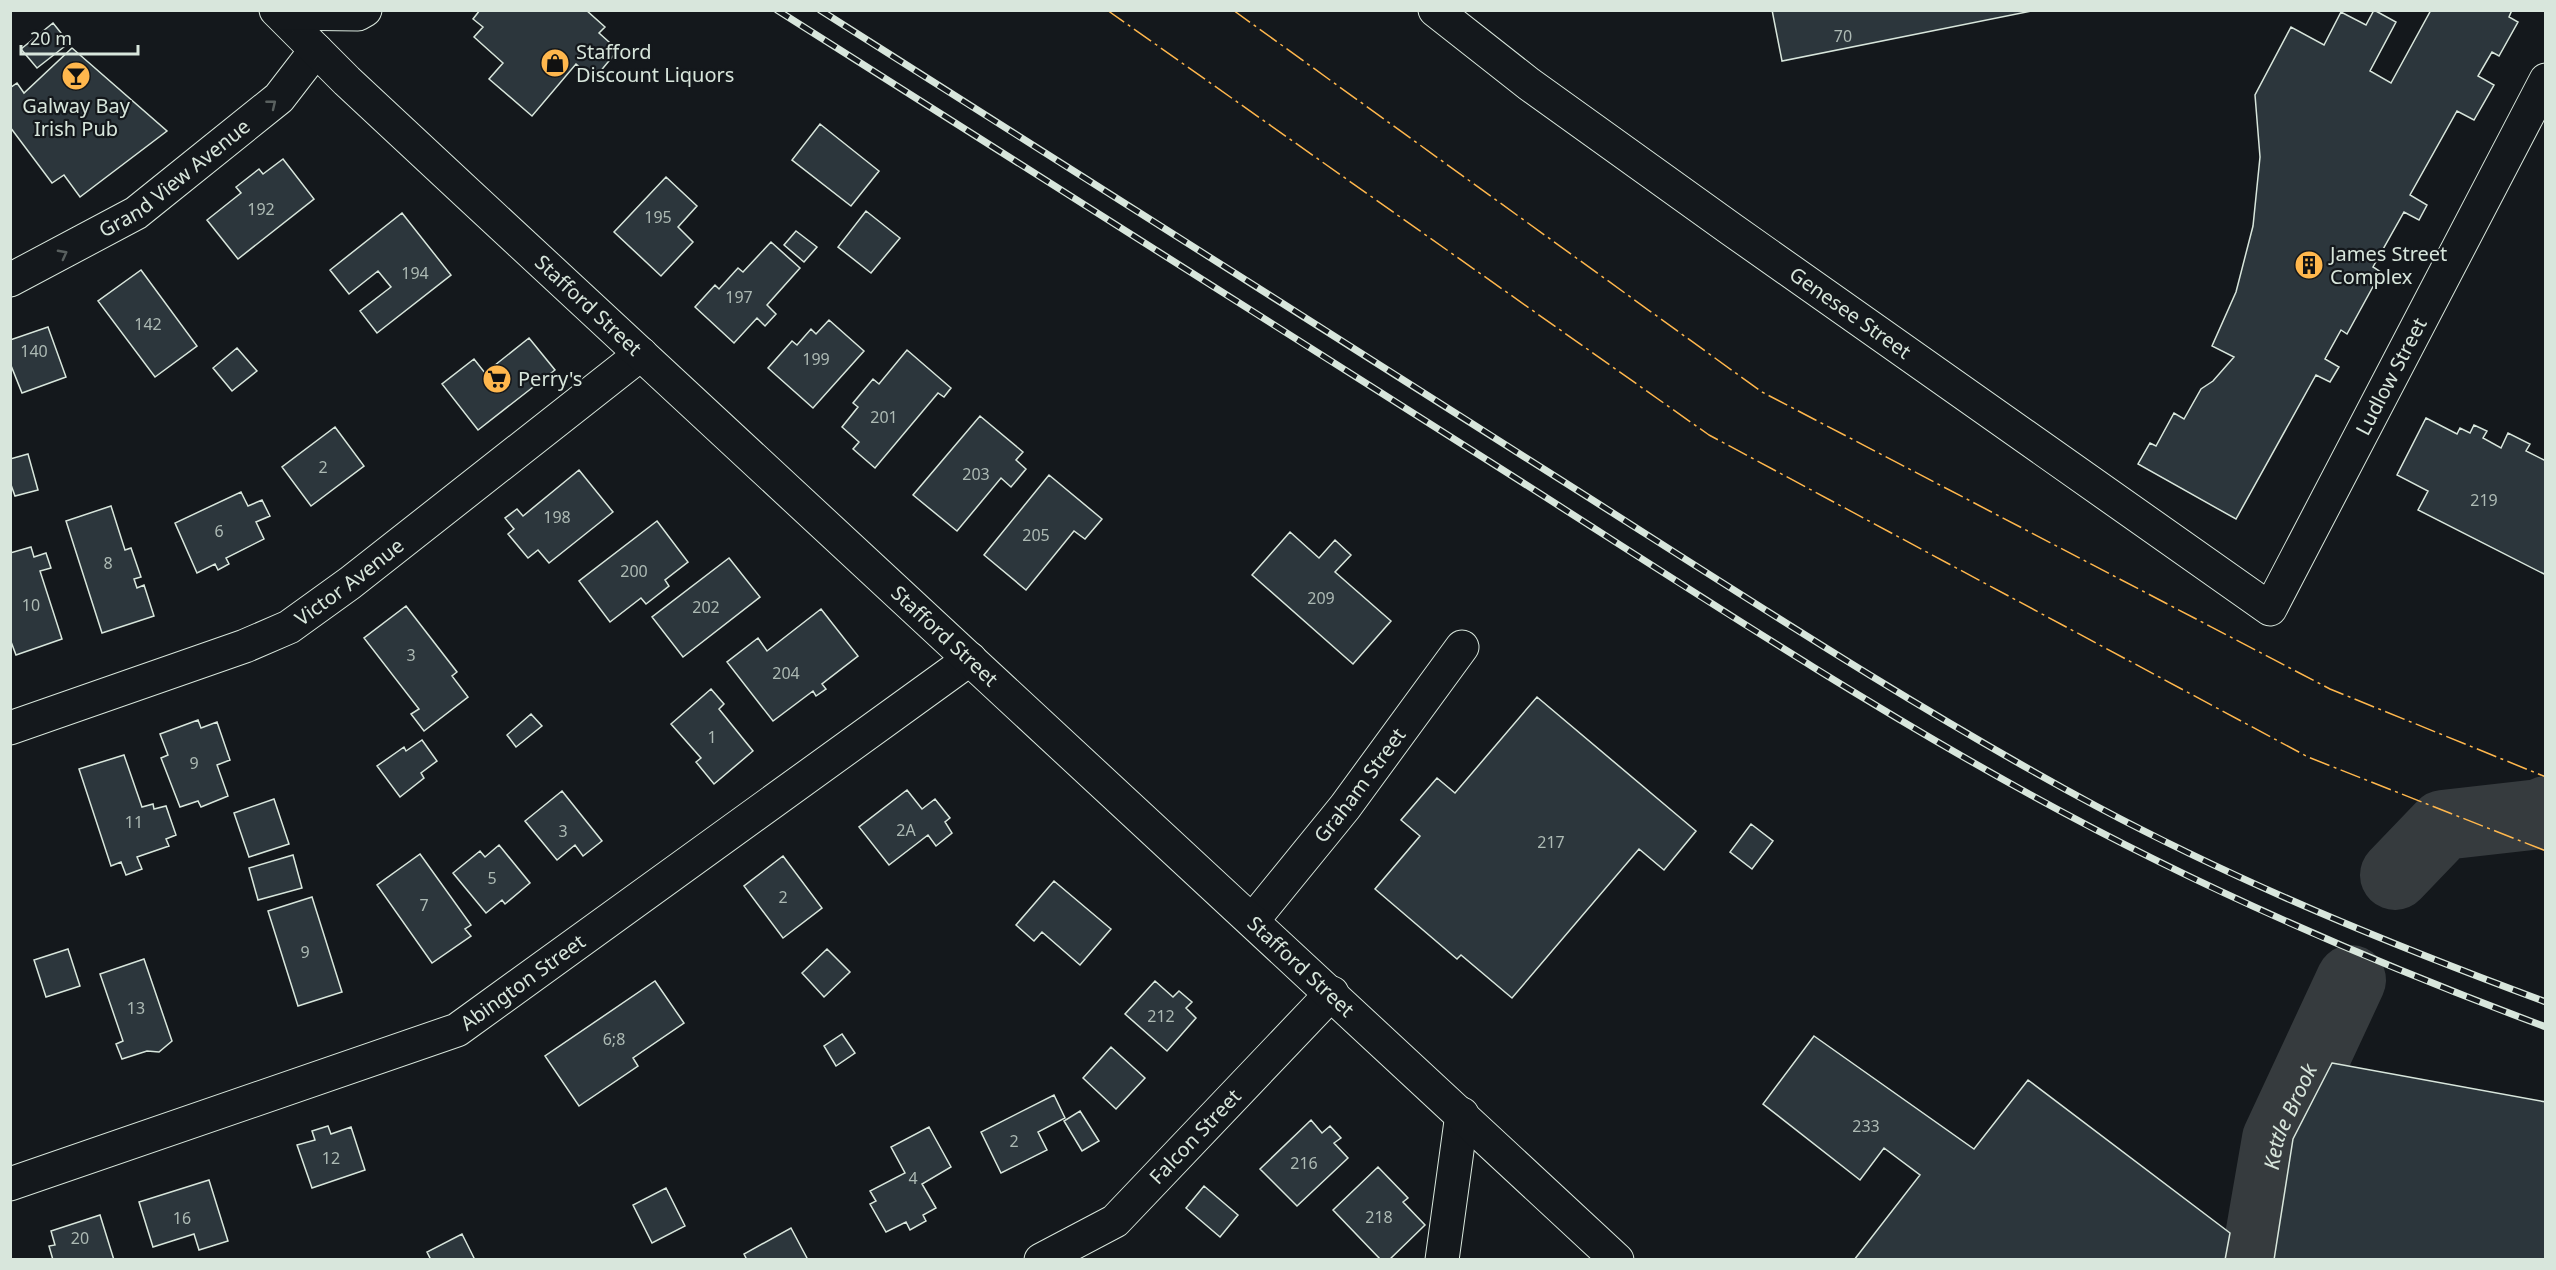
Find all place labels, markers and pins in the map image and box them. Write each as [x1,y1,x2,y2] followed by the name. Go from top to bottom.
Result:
[576,38,734,88] place label: Stafford Discount Liquors
[539,47,571,79] shop icon: Stafford Discount Liquors
[60,60,92,92] bar icon: Galway Bay Irish Pub
[22,92,131,142] place label: Galway Bay Irish Pub
[2328,240,2447,290] place label: James Street Complex
[2293,249,2325,281] building icon: James Street Complex
[481,363,513,395] supermarket icon: Perry's
[518,365,582,392] place label: Perry's

